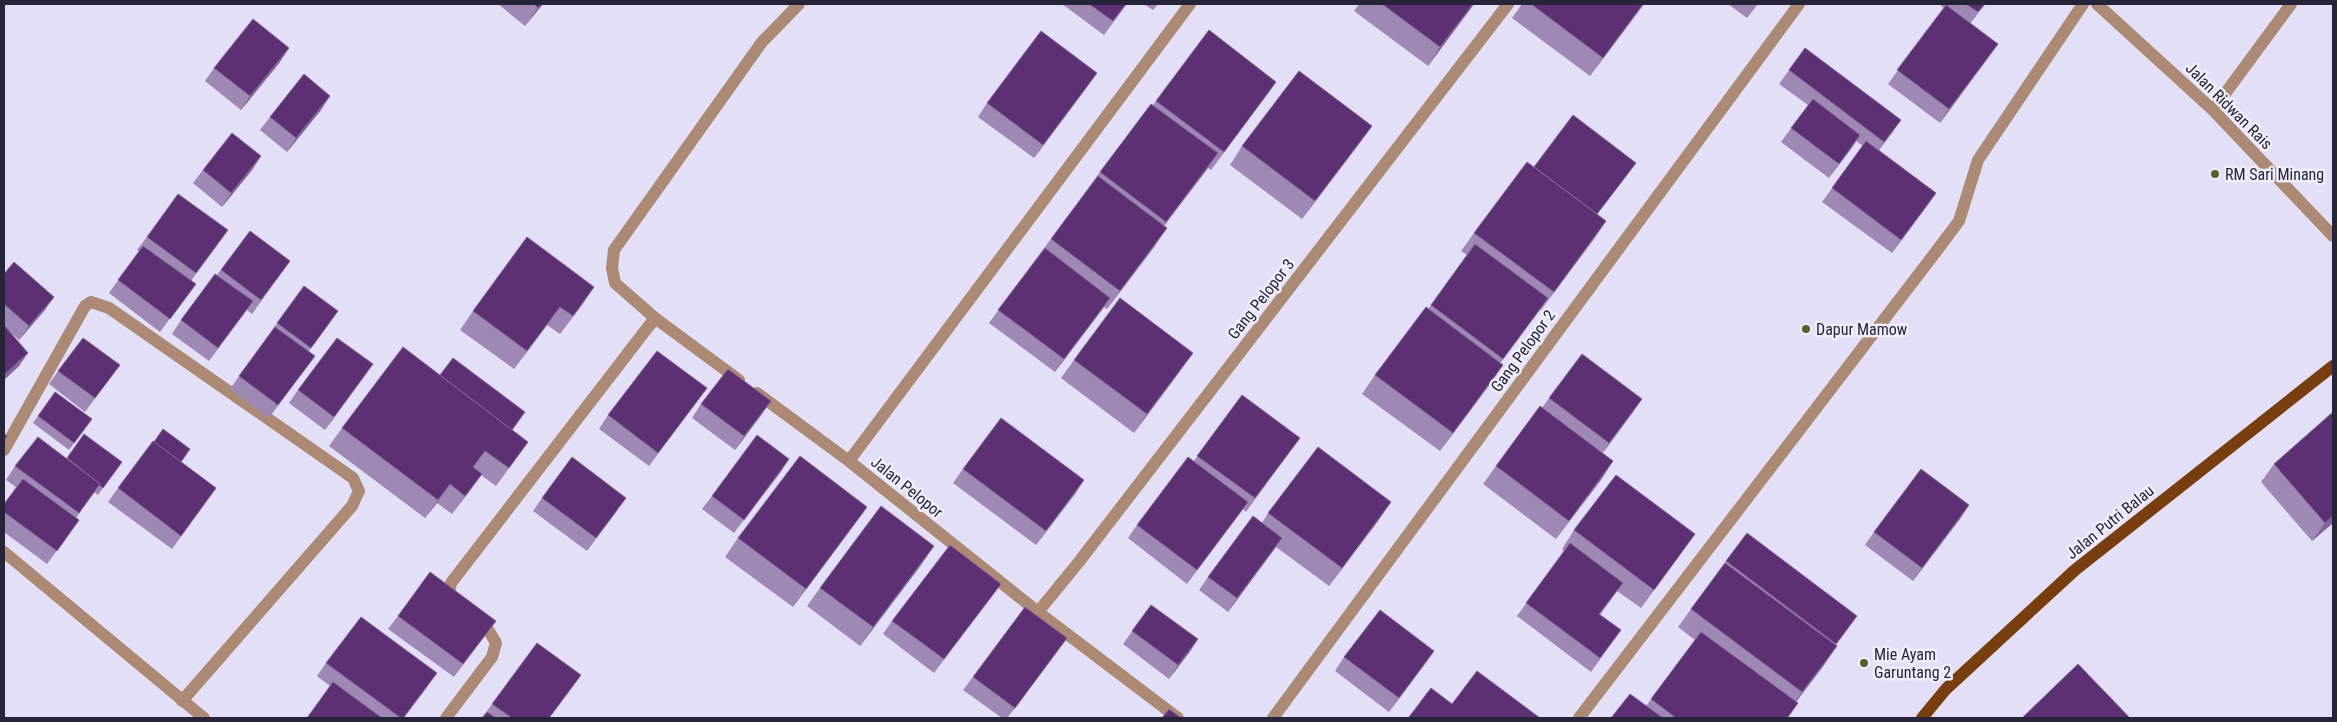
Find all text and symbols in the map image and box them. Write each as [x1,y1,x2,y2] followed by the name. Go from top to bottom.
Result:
[2182,59,2276,153] street label: Jalan Ridwan Rais
[2225,165,2324,184] place label: RM Sari Minang
[2209,168,2221,180] marker: RM Sari Minang
[1224,255,1298,343] street label: Gang Pelopor 3
[1487,306,1559,396] street label: Gang Pelopor 2
[1816,320,1907,339] place label: Dapur Mamow
[1800,323,1812,335] marker: Dapur Mamow
[867,452,947,522] street label: Jalan Pelopor
[2062,481,2158,563] street label: Jalan Putri Balau
[1874,645,1951,682] place label: Mie Ayam Garuntang 2
[1858,657,1870,669] marker: Mie Ayam Garuntang 2

